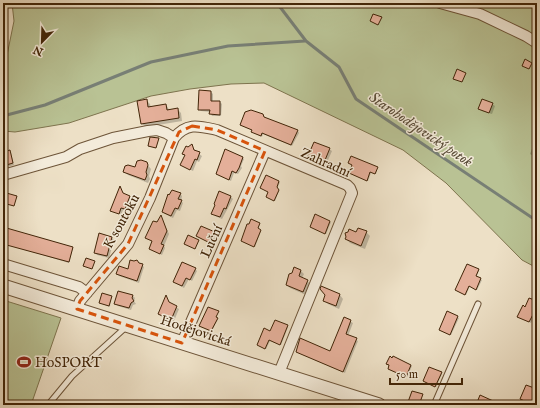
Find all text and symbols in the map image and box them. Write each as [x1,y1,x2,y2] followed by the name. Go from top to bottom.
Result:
[22,22,62,62] north arrow
[31,42,47,59] text: N
[365,88,476,171] water label: Starohodějovický potok
[298,144,355,182] street label: Zahradní
[99,191,144,252] street label: K soutoku
[197,221,228,261] street label: Luční
[158,311,234,351] street label: Hodějovická
[16,354,32,370] sports icon: HoSPORT
[35,354,102,372] place label: HoSPORT
[390,360,462,386] scale bar
[396,367,418,382] text: 50 m

